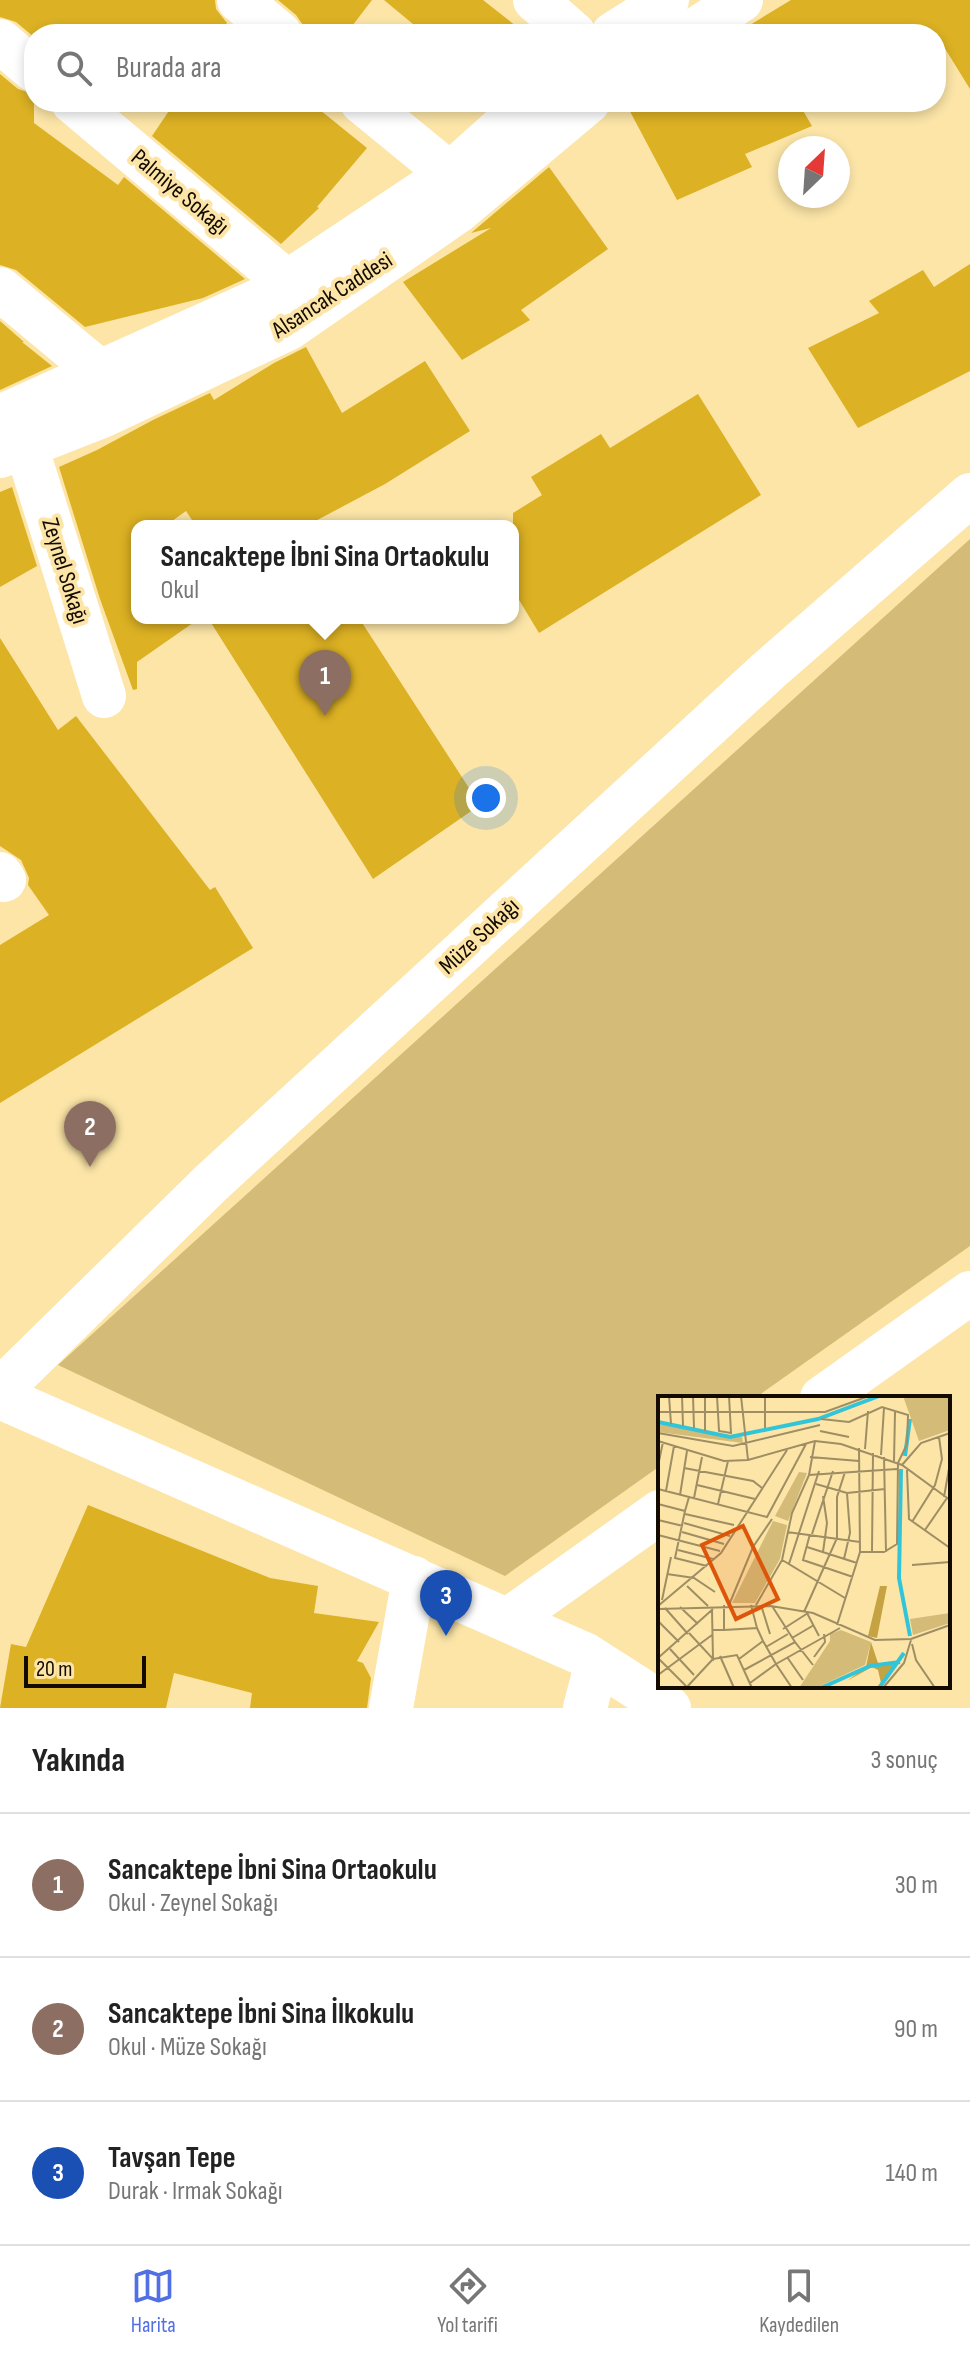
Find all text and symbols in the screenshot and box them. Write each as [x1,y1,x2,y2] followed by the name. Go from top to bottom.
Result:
[24,24,946,112] search box
[52,46,96,90] icon: search
[116,50,222,86] text: Burada ara
[778,136,850,208] north arrow
[125,143,235,241] street label: Palmiye Sokağı
[265,245,398,345] street label: Alsancak Caddesi
[35,515,95,627] street label: Zeynel Sokağı
[131,520,519,624] popup
[161,539,489,575] text: Sancaktepe İbni Sina Ortaokulu
[161,575,199,606] text: Okul
[299,650,351,716] pin: 1
[466,778,506,818] your location
[433,892,525,980] street label: Müze Sokağı
[64,1101,116,1167] pin: 2
[658,1396,950,1688] inset map
[420,1570,472,1636] pin: 3
[24,1652,146,1688] scale bar
[36,1656,73,1683] text: 20 m
[32,1740,125,1781] text: Yakında
[870,1745,938,1776] text: 3 sonuç
[108,1852,437,1888] text: Sancaktepe İbni Sina Ortaokulu
[53,1870,63,1901] text: 1
[895,1870,938,1901] text: 30 m
[108,1888,278,1919] text: Okul · Zeynel Sokağı
[108,1996,414,2032] text: Sancaktepe İbni Sina İlkokulu
[52,2014,64,2045] text: 2
[894,2014,938,2045] text: 90 m
[108,2032,267,2063] text: Okul · Müze Sokağı
[108,2140,236,2176] text: Tavşan Tepe
[52,2158,64,2189] text: 3
[886,2158,938,2189] text: 140 m
[108,2176,283,2207] text: Durak · Irmak Sokağı
[131,2264,176,2339] tab: Harita
[437,2264,498,2339] tab: Yol tarifi
[759,2264,839,2339] tab: Kaydedilen

